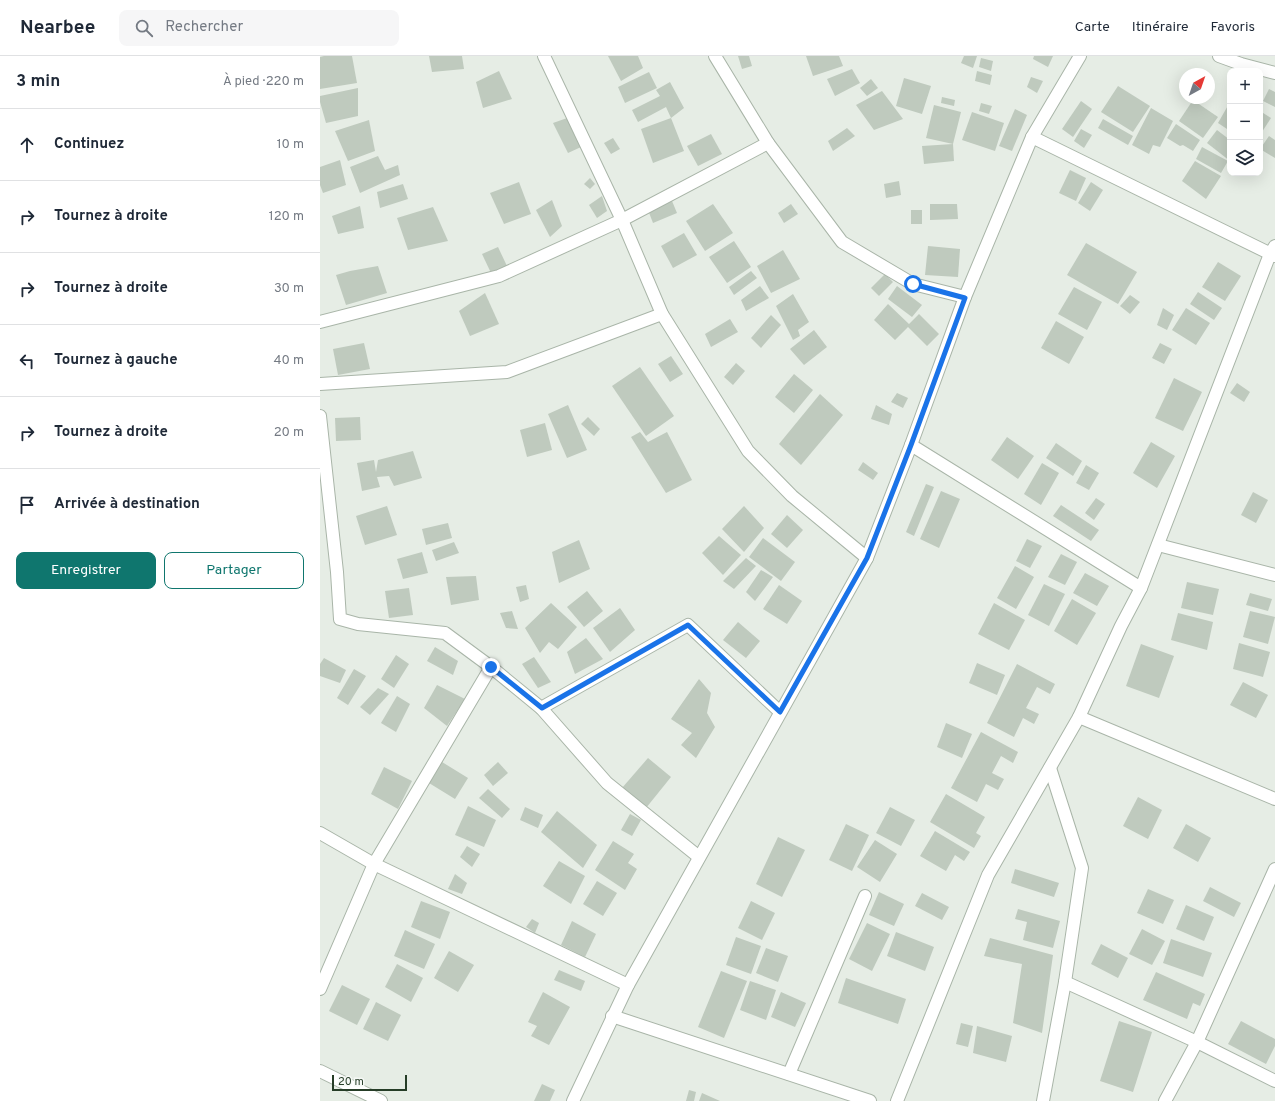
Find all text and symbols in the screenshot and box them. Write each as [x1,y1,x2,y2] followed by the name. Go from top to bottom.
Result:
[119,10,399,46] search box
[20,16,95,40] text: Nearbee
[133,17,155,39] icon: search
[165,18,243,37] text: Rechercher
[1075,19,1110,36] text: Carte
[1132,19,1189,36] text: Itinéraire
[1211,19,1255,36] text: Favoris
[1179,68,1215,104] north arrow
[1227,68,1263,176] map controls
[1227,68,1263,104] button: +
[16,71,60,93] text: 3 min
[223,74,304,90] text: À pied · 220 m
[1227,104,1263,140] button: −
[16,134,38,156] icon: ahead
[54,135,124,154] text: Continuez
[277,137,304,153] text: 10 m
[1227,140,1263,176] button: layers
[16,206,38,228] icon: right
[54,207,168,226] text: Tournez à droite
[269,209,304,225] text: 120 m
[904,275,922,293] route start
[16,278,38,300] icon: right
[54,279,168,298] text: Tournez à droite
[274,281,304,297] text: 30 m
[16,350,38,372] icon: left
[54,351,178,370] text: Tournez à gauche
[274,353,304,369] text: 40 m
[16,422,38,444] icon: right
[54,423,168,442] text: Tournez à droite
[274,425,304,441] text: 20 m
[16,494,38,516] icon: arrive
[54,495,200,514] text: Arrivée à destination
[16,552,156,589] button: Enregistrer
[164,552,304,589] button: Partager
[482,658,500,676] route end
[332,1073,407,1092] scale bar
[338,1075,364,1089] text: 20 m

